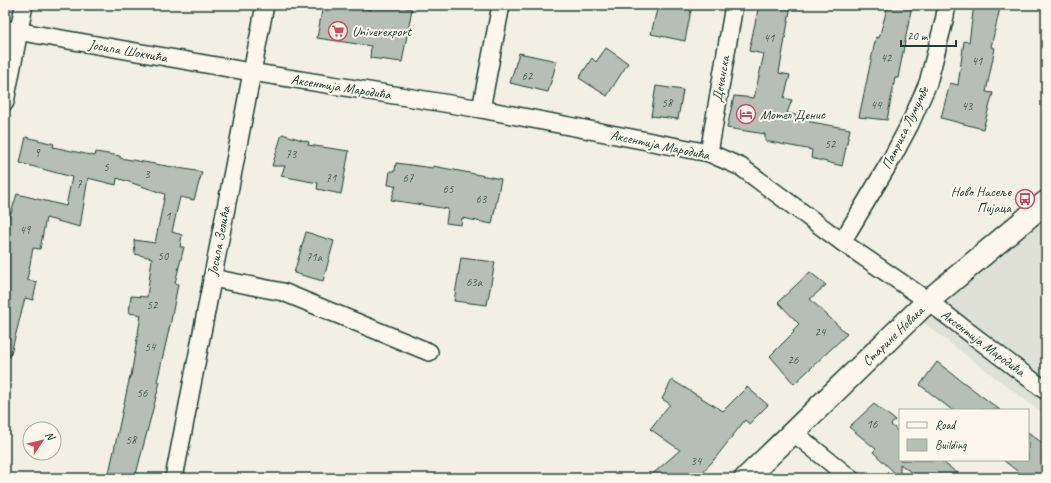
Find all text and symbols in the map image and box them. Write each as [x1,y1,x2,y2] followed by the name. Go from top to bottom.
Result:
[327,20,349,42] supermarket icon: Univerexport
[901,22,956,48] scale bar
[352,23,413,40] place label: Univerexport
[907,28,929,44] text: 20 m
[764,30,775,46] house number: 41
[86,36,169,66] street label: Јосипа Шокчића
[881,50,893,66] house number: 42
[709,53,734,103] street label: Дечанска
[972,53,983,69] house number: 41
[522,68,534,84] house number: 62
[290,71,393,103] street label: Аксентија Мародића
[878,83,933,172] street label: Патриса Лумумбе
[662,95,674,111] house number: 58
[871,97,883,113] house number: 44
[962,98,974,114] house number: 43
[735,103,757,125] hotel icon: Мотел Денис
[760,106,826,123] place label: Мотел Денис
[609,126,712,164] street label: Аксентија Мародића
[825,136,837,152] house number: 52
[34,145,41,161] house number: 9
[286,146,298,162] house number: 73
[103,159,109,175] house number: 5
[144,166,151,182] house number: 3
[326,170,337,186] house number: 71
[403,170,414,186] house number: 67
[76,176,82,192] house number: 7
[443,181,454,197] house number: 65
[951,183,1012,216] place label: Ново Насеље Пијаца
[1014,188,1036,210] bus stop icon: Ново Насеље Пијаца
[476,191,488,207] house number: 63
[204,204,234,278] street label: Јосипа Зелића
[165,208,171,224] house number: 1
[20,222,32,238] house number: 49
[158,248,170,264] house number: 50
[306,249,323,265] house number: 71a
[466,274,483,290] house number: 63a
[147,297,159,313] house number: 52
[859,302,928,370] street label: Старине Новака
[938,306,1029,381] street label: Аксентија Мародића
[815,324,827,340] house number: 24
[145,339,157,355] house number: 54
[788,352,799,368] house number: 26
[137,385,148,401] house number: 56
[899,409,1029,461] legend
[867,416,878,432] house number: 16
[935,417,957,433] text: Road
[22,421,62,461] north arrow
[43,428,59,444] text: N
[126,432,138,448] house number: 58
[935,437,967,453] text: Building
[691,453,703,469] house number: 34

